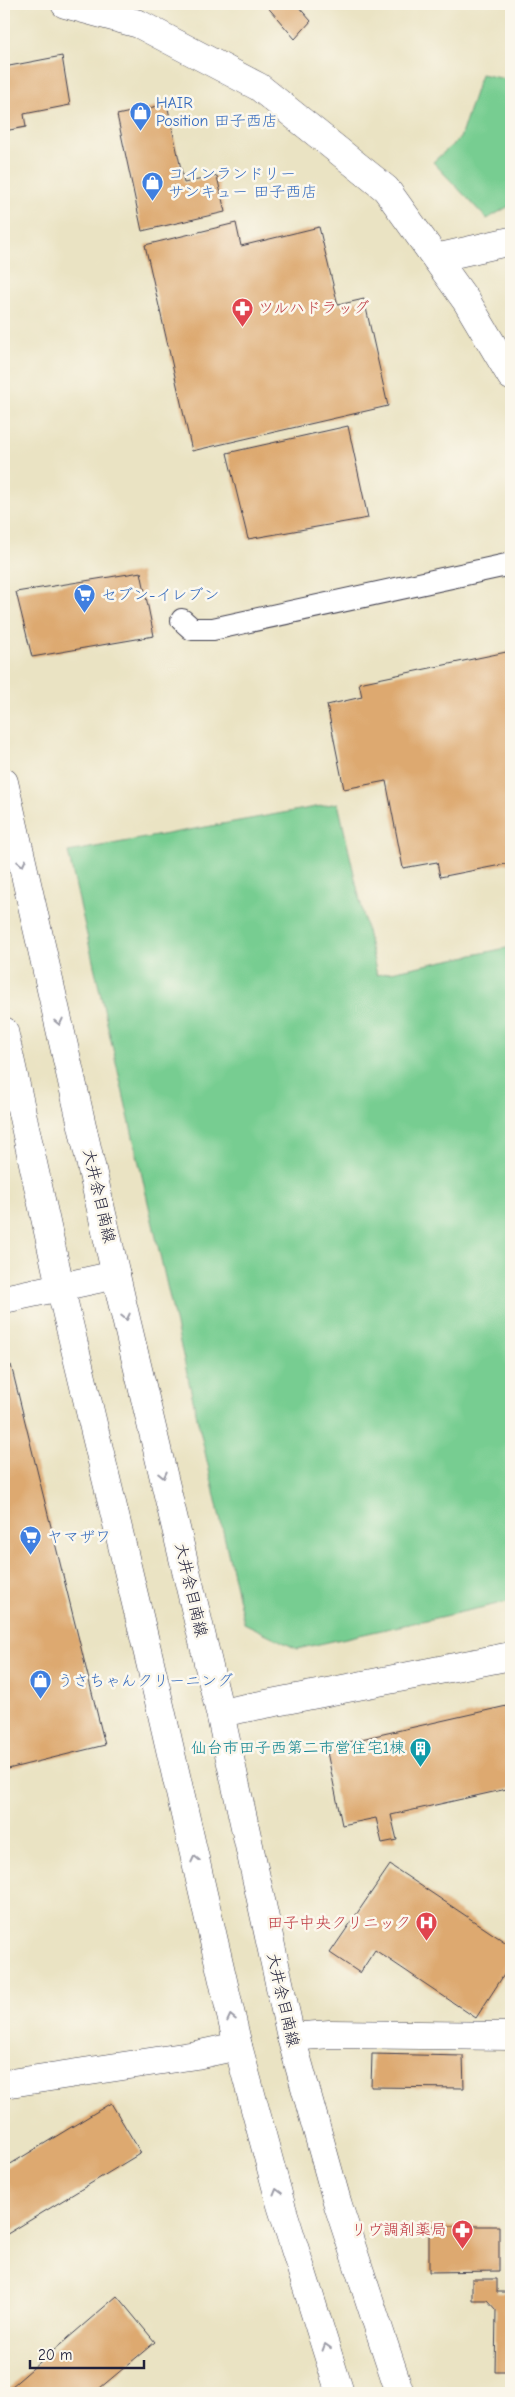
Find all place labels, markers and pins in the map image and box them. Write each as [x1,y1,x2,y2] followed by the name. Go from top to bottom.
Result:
[156,94,278,130] place label: HAIR Position 田子西店
[128,100,152,131] shop icon: HAIR Position 田子西店
[168,165,317,201] place label: コインランドリー サンキュー 田子西店
[140,171,164,202] shop icon: コインランドリー サンキュー 田子西店
[230,296,254,327] pharmacy icon: ツルハドラッグ
[258,299,369,317] place label: ツルハドラッグ
[73,583,97,614] supermarket icon: セブン-イレブン
[101,586,219,604] place label: セブン-イレブン
[19,1525,43,1556] supermarket icon: ヤマザワ
[47,1528,111,1546] place label: ヤマザワ
[29,1669,53,1700] shop icon: うさちゃんクリーニング
[57,1672,233,1690] place label: うさちゃんクリーニング
[409,1736,433,1767] building icon: 仙台市田子西第二市営住宅1棟
[191,1739,405,1757] place label: 仙台市田子西第二市営住宅1棟
[415,1911,439,1942] hospital icon: 田子中央クリニック
[267,1914,411,1932] place label: 田子中央クリニック
[451,2218,475,2249] pharmacy icon: リヴ調剤薬局
[351,2221,447,2239] place label: リヴ調剤薬局

